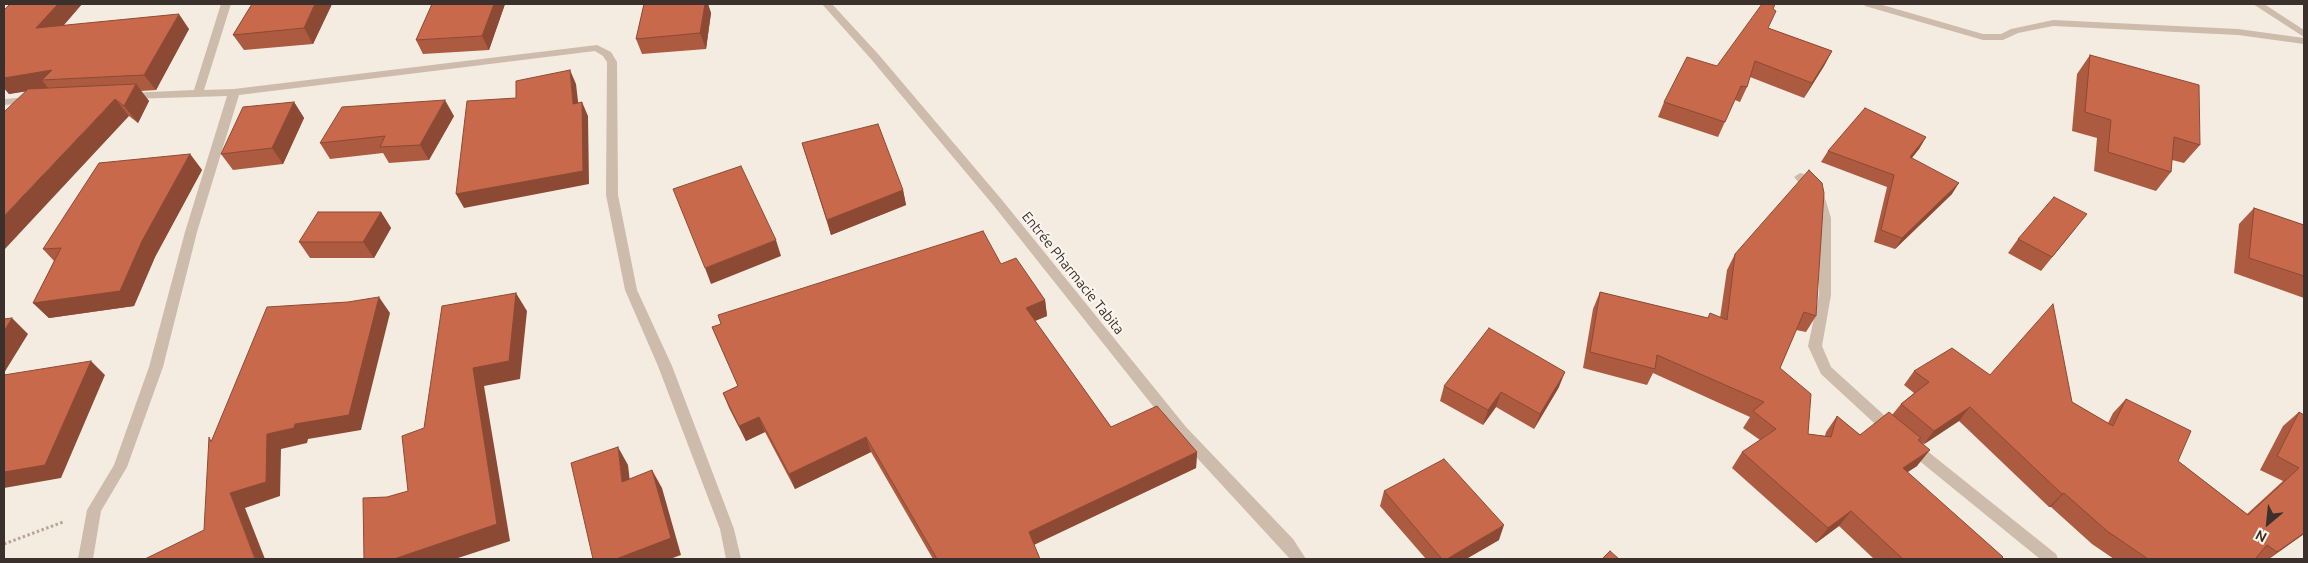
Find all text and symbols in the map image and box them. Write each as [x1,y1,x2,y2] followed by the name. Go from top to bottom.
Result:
[1018,208,1128,338] street label: Entrée Pharmacie Tabita
[2243,498,2293,548] north arrow
[2253,527,2269,546] text: N

